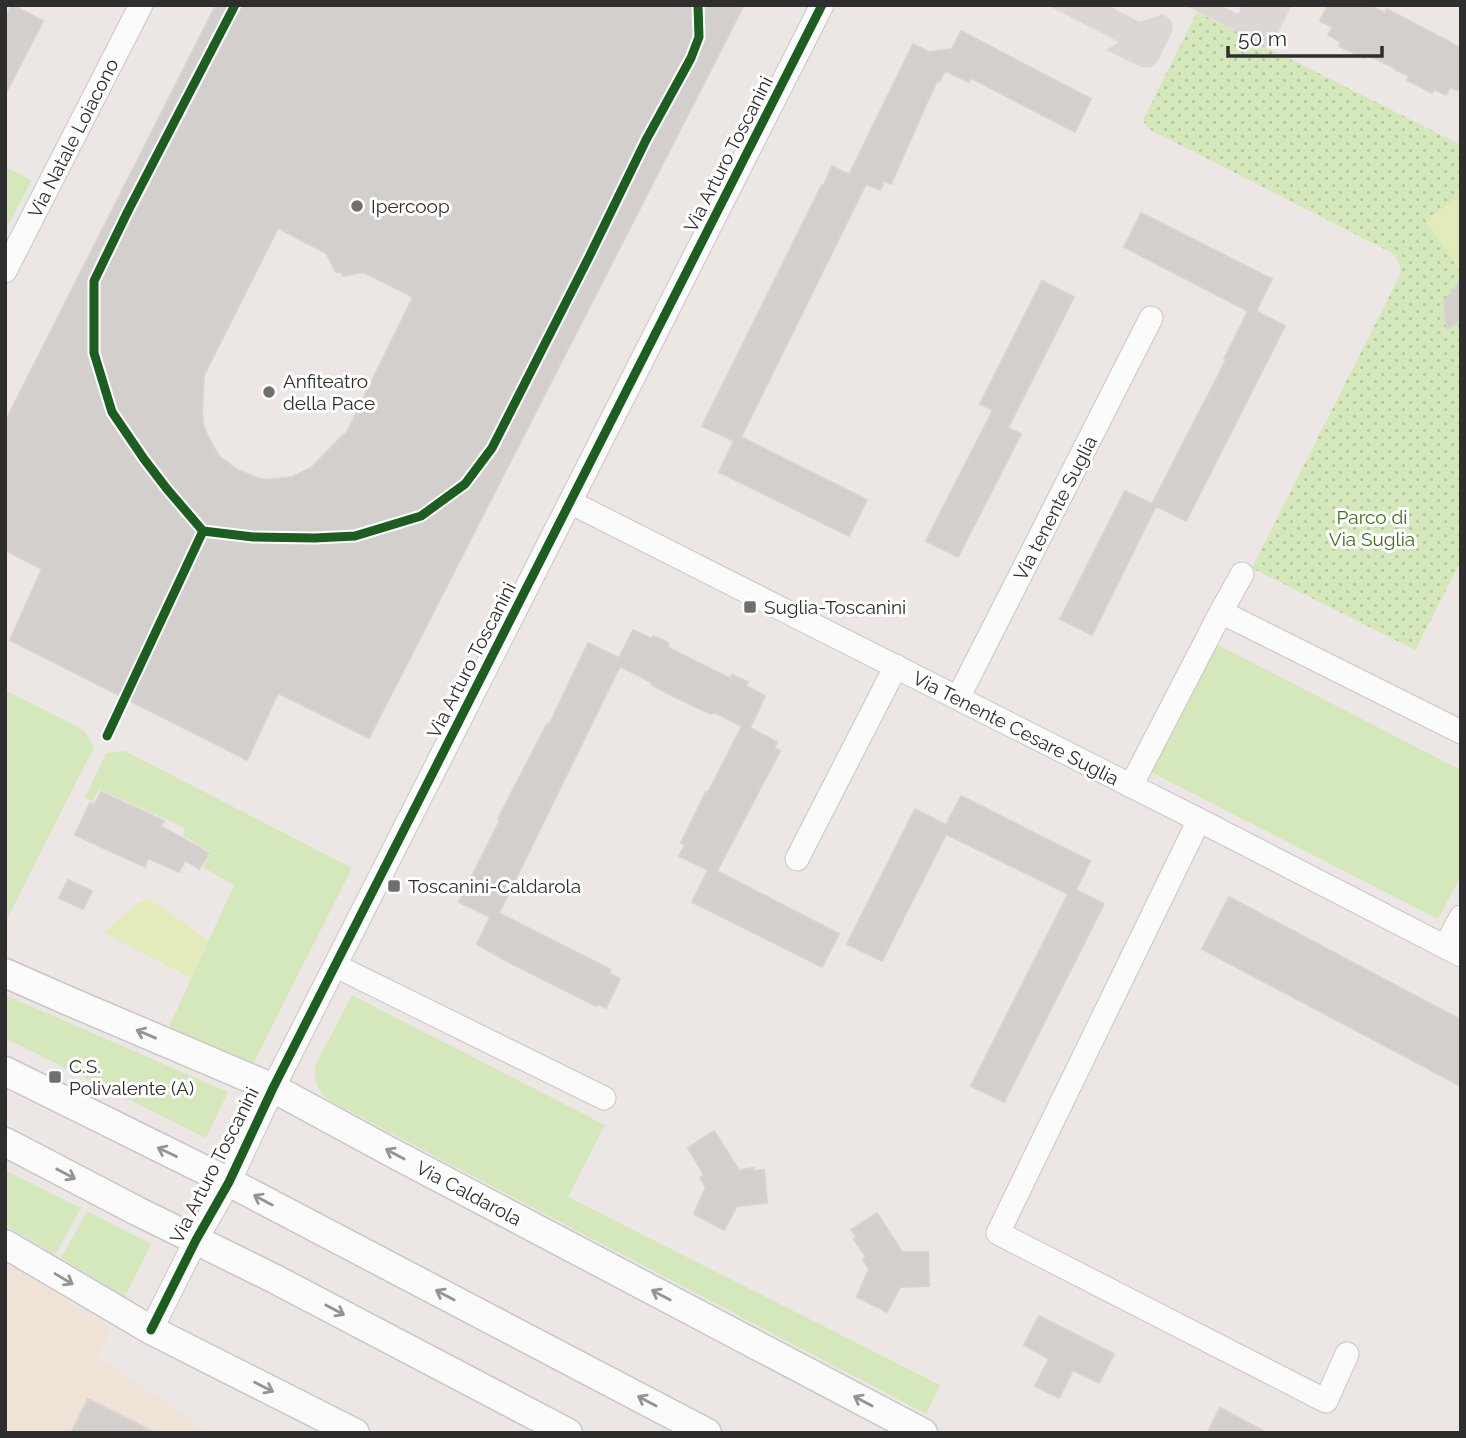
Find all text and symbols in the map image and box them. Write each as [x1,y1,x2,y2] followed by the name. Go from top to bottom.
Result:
[1228,14,1382,58] scale bar
[1238,26,1287,51] text: 50 m
[23,55,123,221] street label: Via Natale Loiacono
[679,72,777,236] street label: Via Arturo Toscanini
[371,195,450,217] place label: Ipercoop
[349,198,365,214] marker: Ipercoop
[283,370,375,414] place label: Anfiteatro della Pace
[261,384,277,400] marker: Anfiteatro della Pace
[1009,432,1101,584] street label: Via tenente Suglia
[1329,506,1415,550] park label: Parco di Via Suglia
[422,578,520,742] street label: Via Arturo Toscanini
[764,596,906,618] place label: Suglia-Toscanini
[742,599,758,615] marker: Suglia-Toscanini
[909,666,1123,790] street label: Via Tenente Cesare Suglia
[408,875,581,897] place label: Toscanini-Caldarola
[386,878,402,894] marker: Toscanini-Caldarola
[136,1027,158,1040] one-way arrow
[69,1055,194,1099] place label: C.S. Polivalente (A)
[47,1069,63,1085] marker: C.S. Polivalente (A)
[165,1083,263,1247] street label: Via Arturo Toscanini
[157,1144,178,1158] one-way arrow
[385,1147,406,1161] one-way arrow
[413,1156,525,1230] street label: Via Caldarola
[55,1167,76,1181] one-way arrow
[254,1193,274,1207] one-way arrow
[53,1272,73,1286] one-way arrow
[652,1287,672,1301] one-way arrow
[436,1288,456,1302] one-way arrow
[324,1304,345,1318] one-way arrow
[253,1381,274,1395] one-way arrow
[637,1394,658,1407] one-way arrow
[853,1394,873,1408] one-way arrow

